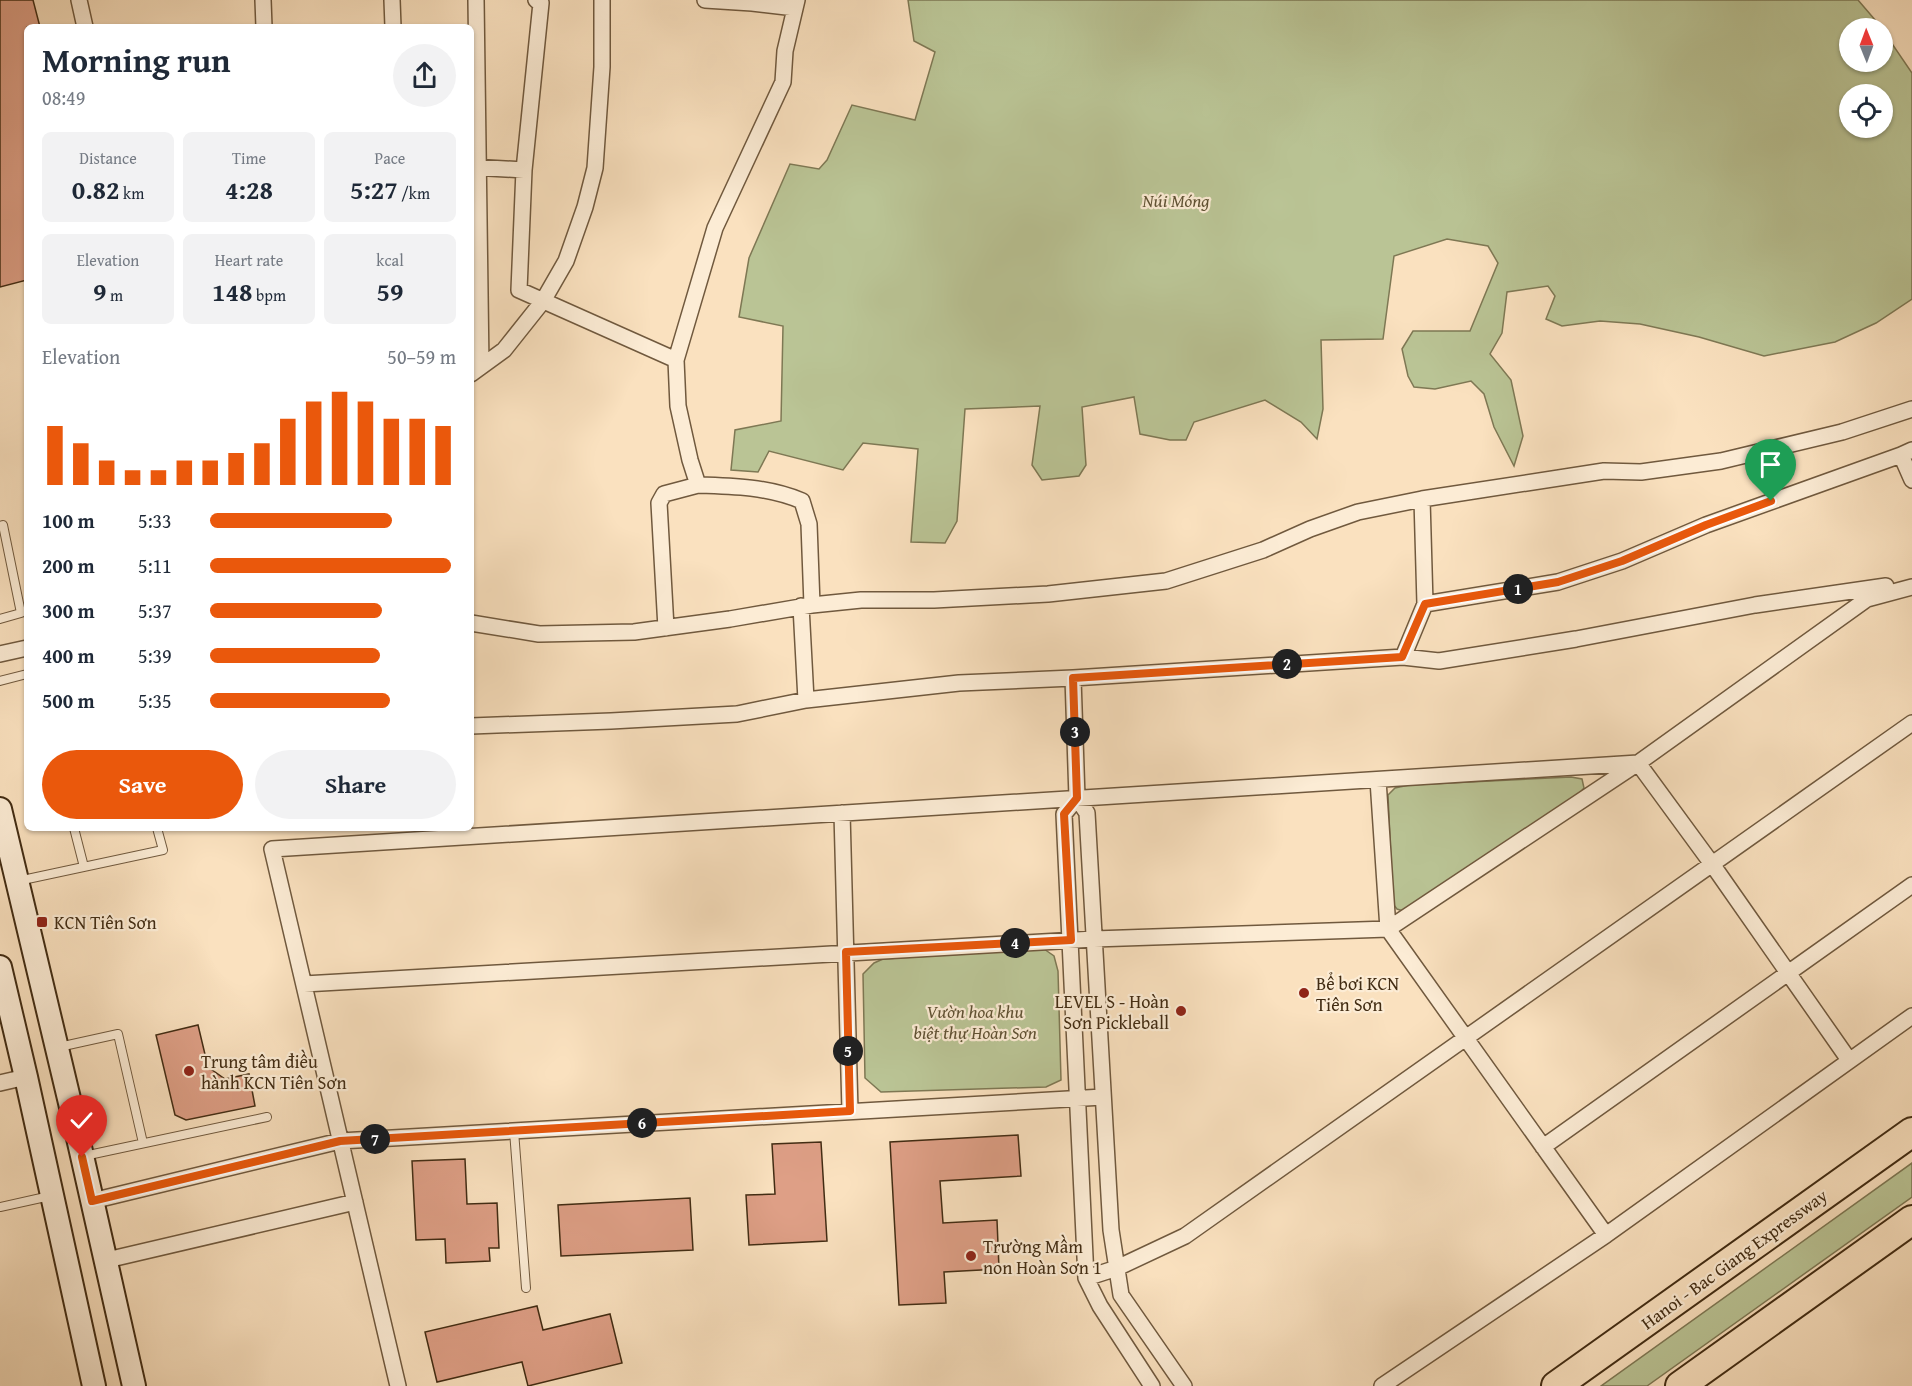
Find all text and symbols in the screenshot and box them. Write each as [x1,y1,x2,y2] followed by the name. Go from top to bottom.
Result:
[1839,18,1893,72] north arrow
[1839,18,1893,138] map controls
[42,36,231,84] text: Morning run
[393,44,456,107] button: share
[42,83,85,112] text: 08:49
[1839,84,1893,138] button: locate
[79,146,137,170] text: Distance
[232,146,266,170] text: Time
[375,146,405,170] text: Pace
[72,170,120,209] text: 0.82
[225,170,273,209] text: 4:28
[350,170,398,209] text: 5:27
[120,181,144,205] text: km
[398,181,430,205] text: /km
[1142,187,1209,214] park label: Núi Móng
[77,248,139,272] text: Elevation
[215,248,283,272] text: Heart rate
[376,248,404,272] text: kcal
[93,272,106,311] text: 9
[212,272,252,311] text: 148
[377,272,403,311] text: 59
[106,283,123,307] text: m
[252,283,286,307] text: bpm
[42,342,120,371] text: Elevation
[387,342,456,371] text: 50–59 m
[1745,439,1796,501] pin
[1754,448,1787,481] icon: arrive
[42,506,95,535] text: 100 m
[138,506,172,535] text: 5:33
[42,551,95,580] text: 200 m
[138,551,172,580] text: 5:11
[1503,574,1533,604] pin: 1
[1514,577,1522,601] text: 1
[42,596,95,625] text: 300 m
[138,596,172,625] text: 5:37
[42,641,95,670] text: 400 m
[138,641,172,670] text: 5:39
[1272,649,1302,679] pin: 2
[1283,652,1291,676] text: 2
[42,686,95,715] text: 500 m
[138,686,172,715] text: 5:35
[1060,717,1090,747] pin: 3
[1071,720,1079,744] text: 3
[42,750,243,819] button: Save
[255,750,456,819] button: Share
[54,909,157,936] place label: KCN Tiên Sơn
[35,915,49,929] marker: KCN Tiên Sơn
[1000,928,1030,958] pin: 4
[1011,931,1019,955] text: 4
[1316,970,1399,1018] place label: Bể bơi KCN Tiên Sơn
[1297,986,1311,1000] marker: Bể bơi KCN Tiên Sơn
[1055,988,1169,1036] place label: LEVEL S - Hoàn Sơn Pickleball
[913,998,1037,1046] park label: Vườn hoa khu biệt thự Hoàn Sơn
[1174,1004,1188,1018] marker: LEVEL S - Hoàn Sơn Pickleball
[833,1036,863,1066] pin: 5
[844,1039,852,1063] text: 5
[201,1048,347,1096] place label: Trung tâm điều hành KCN Tiên Sơn
[182,1064,196,1078] marker: Trung tâm điều hành KCN Tiên Sơn
[56,1095,107,1157] pin
[65,1104,98,1137] icon: check
[627,1108,657,1138] pin: 6
[638,1111,646,1135] text: 6
[360,1124,390,1154] pin: 7
[371,1127,379,1151] text: 7
[1635,1182,1833,1336] street label: Hanoi - Bac Giang Expressway
[983,1233,1102,1281] place label: Trường Mầm non Hoàn Sơn 1
[964,1249,978,1263] marker: Trường Mầm non Hoàn Sơn 1

